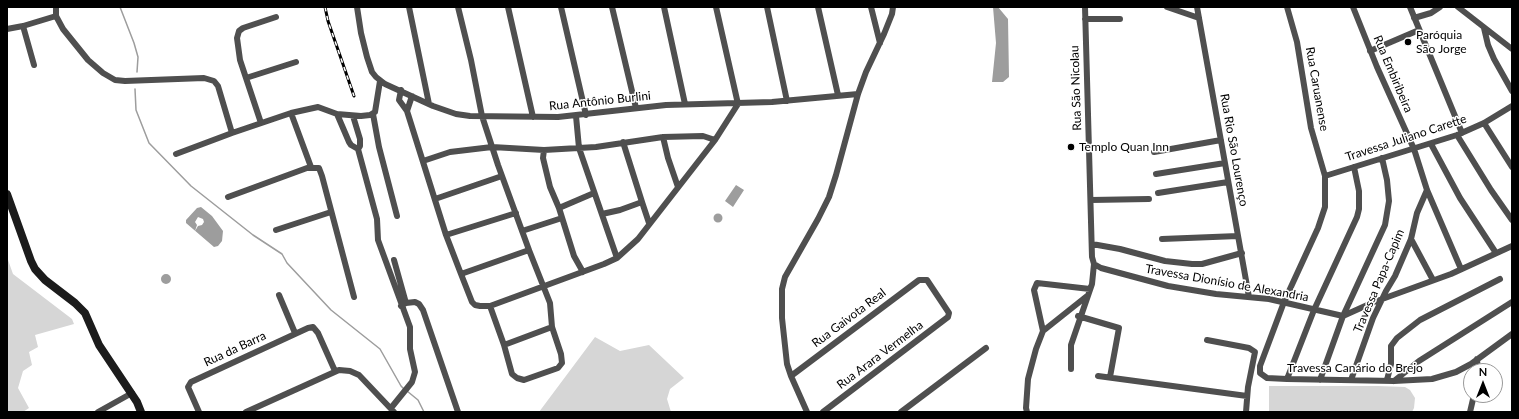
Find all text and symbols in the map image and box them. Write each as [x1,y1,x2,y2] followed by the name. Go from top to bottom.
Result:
[1416,28,1467,56] place label: Paróquia São Jorge
[1370,33,1416,115] street label: Rua Embiribeira
[1403,37,1413,47] marker: Paróquia São Jorge
[1067,45,1085,131] street label: Rua São Nicolau
[1303,46,1331,132] street label: Rua Caruanense
[548,88,652,114] street label: Rua Antônio Burlini
[1217,92,1251,208] street label: Rua Rio São Lourenço
[1344,112,1468,164] street label: Travessa Juliano Carette
[1079,140,1169,154] place label: Templo Quan Inn
[1066,142,1076,152] marker: Templo Quan Inn
[1351,227,1407,335] street label: Travessa Papa-Capim
[1144,262,1310,304] street label: Travessa Dionísio de Alexandria
[809,286,889,350] street label: Rua Gaivota Real
[834,318,926,392] street label: Rua Arara Vermelha
[202,328,268,370] street label: Rua da Barra
[1287,361,1423,375] street label: Travessa Canário do Brejo
[1463,363,1503,403] north arrow
[1479,365,1487,378] text: N

